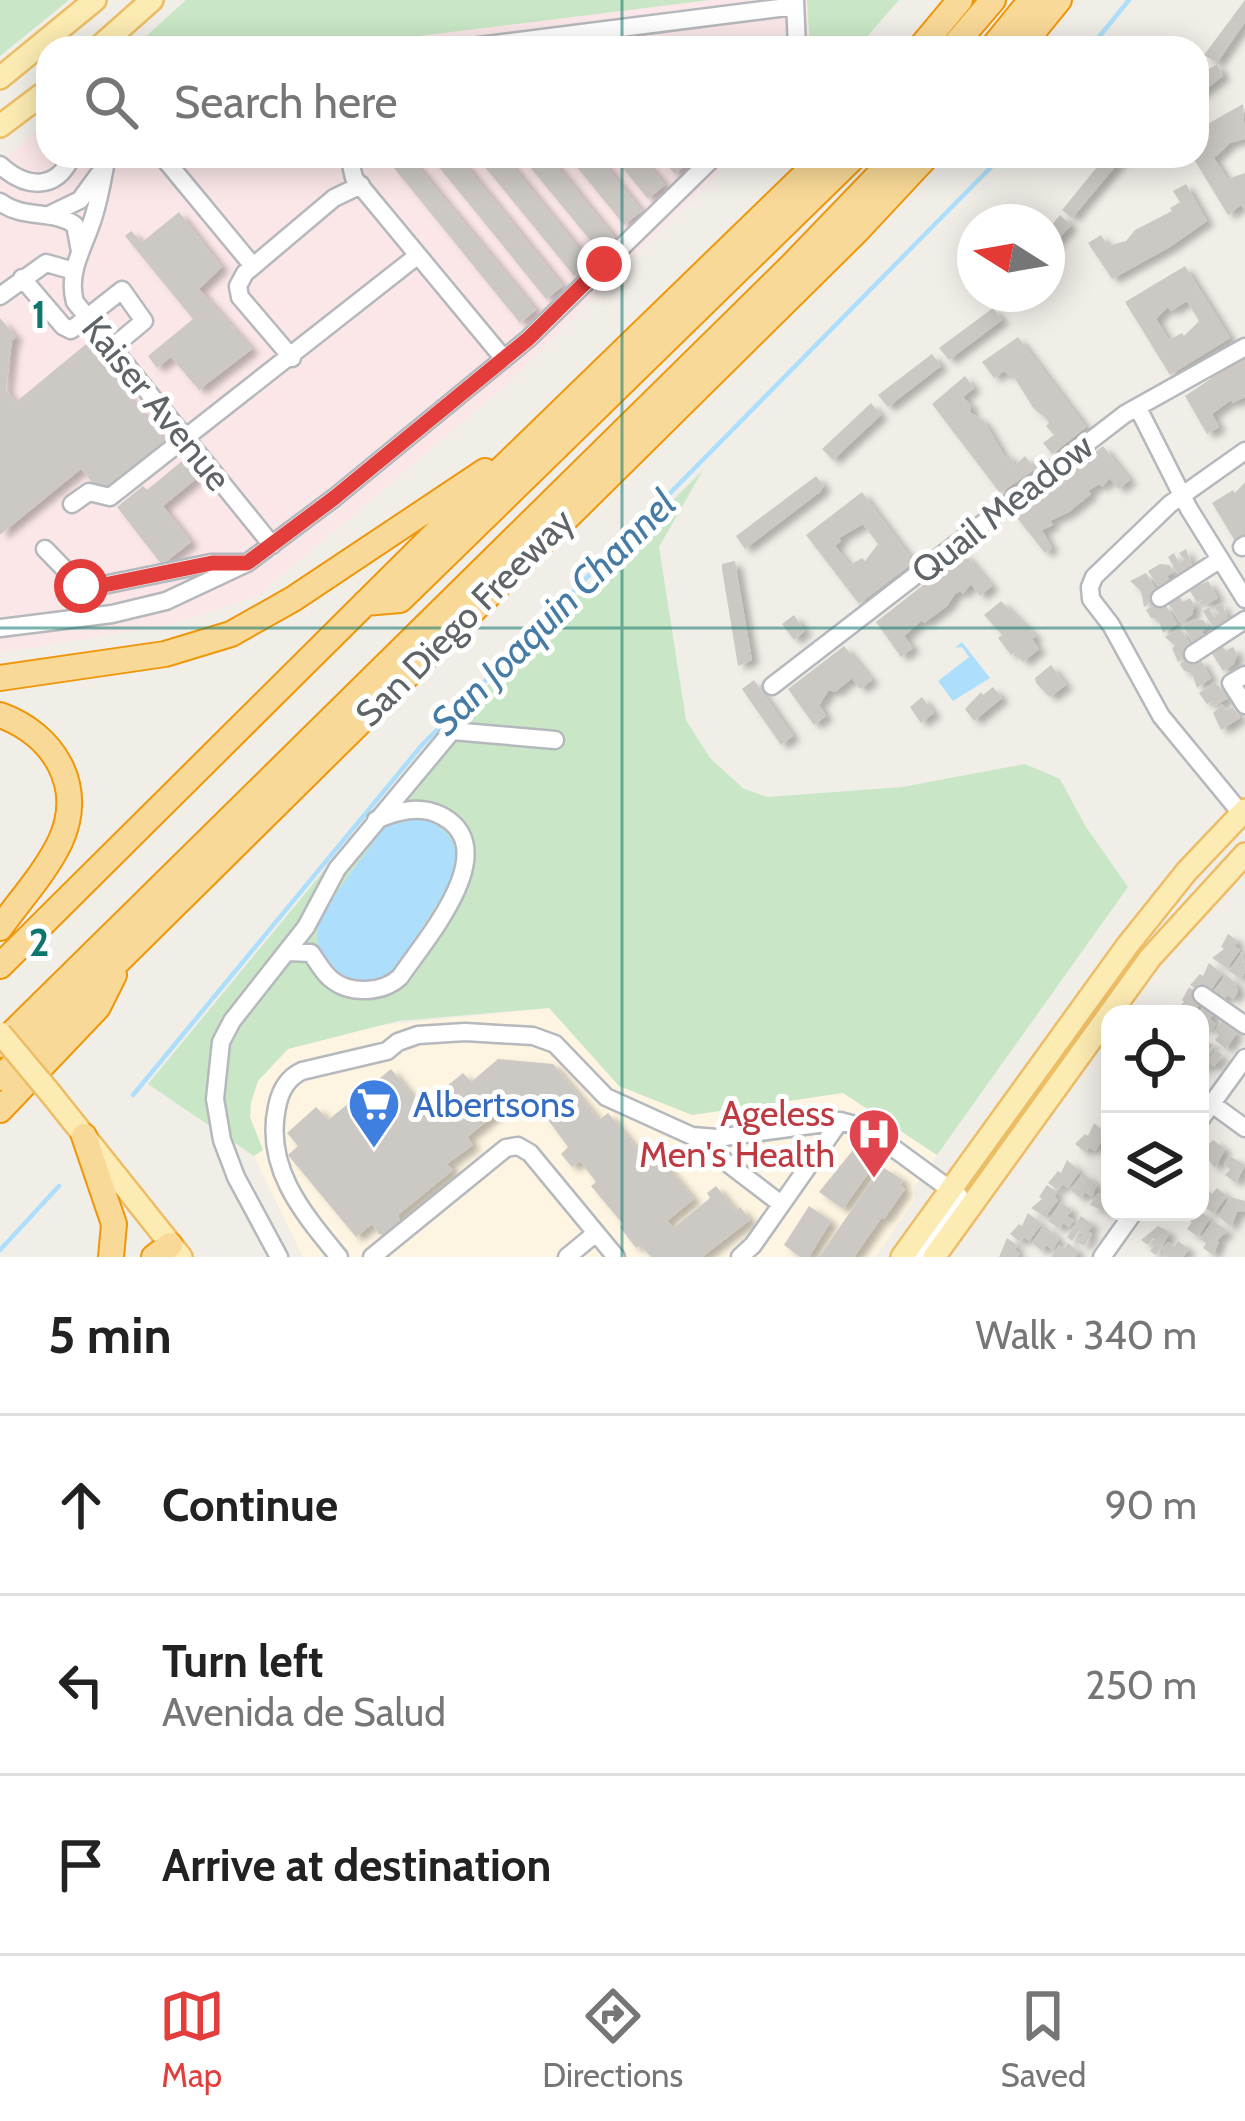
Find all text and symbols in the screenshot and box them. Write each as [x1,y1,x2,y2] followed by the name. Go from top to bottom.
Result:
[36,36,1209,168] search box
[78,69,144,135] icon: search
[174,75,398,129] text: Search here
[957,204,1065,312] north arrow
[577,237,631,291] route end
[32,290,46,338] text: 1
[73,307,241,499] street label: Kaiser Avenue
[903,424,1101,592] street label: Quail Meadow
[420,479,686,745] water label: San Joaquin Channel
[346,499,582,735] street label: San Diego Freeway
[54,559,108,613] route start
[29,918,49,966] text: 2
[1101,1005,1209,1221] map controls
[1101,1005,1209,1113] button: locate
[346,1076,402,1150] supermarket icon: Albertsons
[413,1082,575,1126] place label: Albertsons
[639,1091,835,1176] place label: Ageless Men's Health
[846,1106,902,1180] hospital icon: Ageless Men's Health
[1101,1113,1209,1221] button: layers
[48,1304,172,1366] text: 5 min
[976,1311,1197,1359] text: Walk · 340 m
[48,1472,114,1538] icon: ahead
[162,1478,338,1532] text: Continue
[1105,1481,1197,1529] text: 90 m
[162,1634,324,1688] text: Turn left
[48,1652,114,1718] icon: left
[1085,1661,1197,1709] text: 250 m
[162,1688,446,1736] text: Avenida de Salud
[48,1832,114,1898] icon: arrive
[162,1838,551,1892] text: Arrive at destination
[159,1983,225,2095] tab: Map
[542,1983,683,2095] tab: Directions
[1001,1983,1086,2095] tab: Saved

